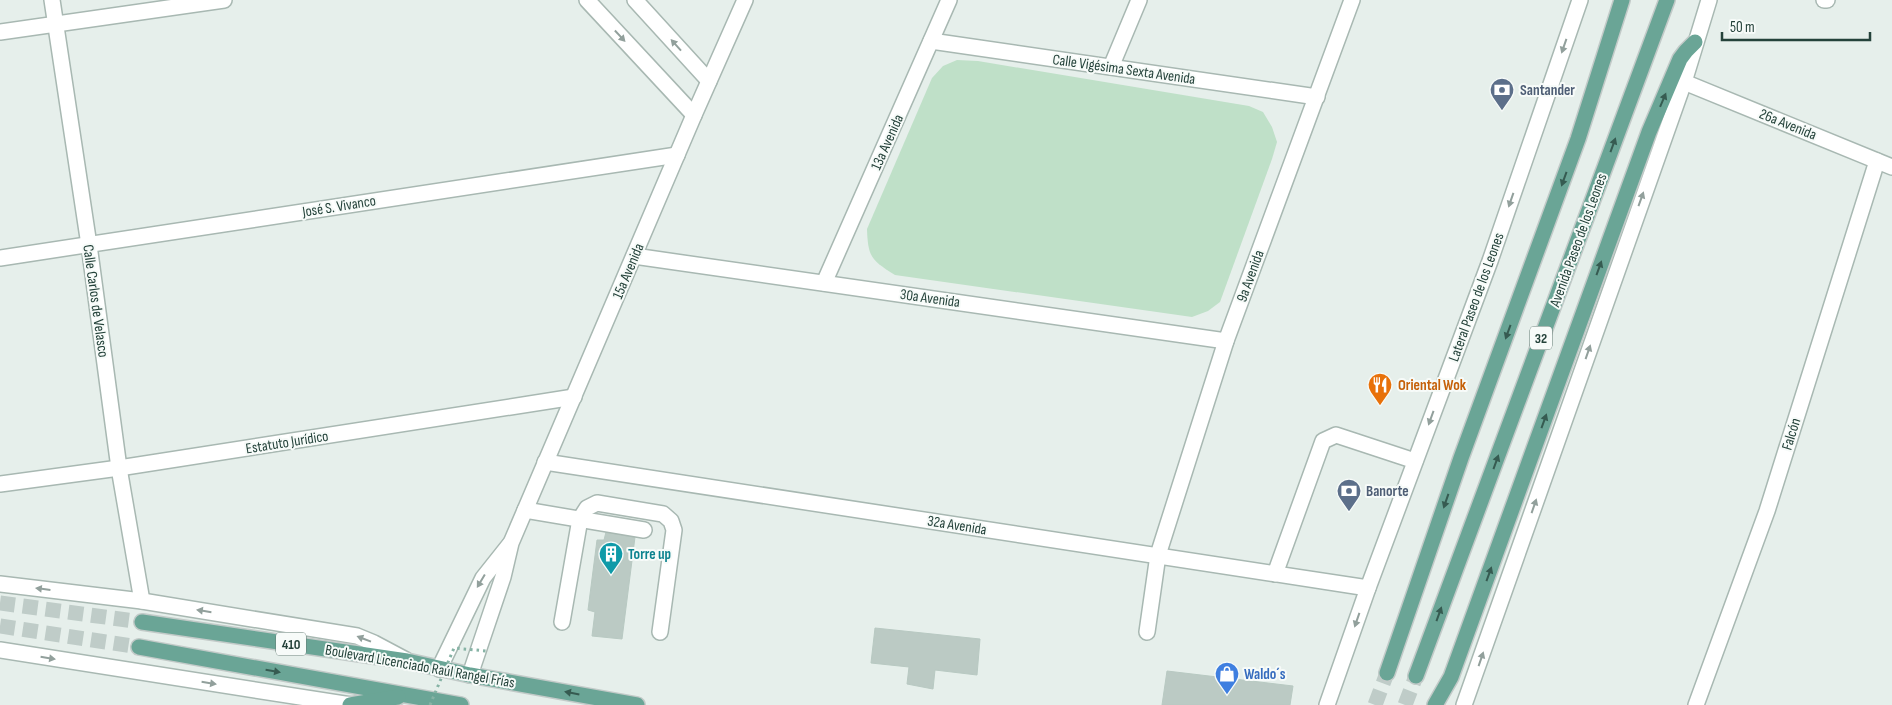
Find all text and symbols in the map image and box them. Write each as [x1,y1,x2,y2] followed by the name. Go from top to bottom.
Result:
[1722,10,1870,42] scale bar
[1730,18,1755,37] text: 50 m
[614,29,626,41] one-way arrow
[1560,39,1568,54] one-way arrow
[670,40,682,52] one-way arrow
[1051,50,1197,89] street label: Calle Vigésima Sexta Avenida
[1489,77,1515,111] bank icon: Santander
[1520,81,1575,100] place label: Santander
[1659,93,1667,107] one-way arrow
[1756,104,1819,145] street label: 26a Avenida
[867,111,908,173] street label: 13a Avenida
[1609,137,1617,152] one-way arrow
[1545,171,1611,310] street label: Avenida Paseo de los Leones
[1560,172,1567,187] one-way arrow
[300,191,377,222] street label: José S. Vivanco
[1637,191,1645,206] one-way arrow
[1507,192,1514,207] one-way arrow
[1444,230,1509,364] street label: Lateral Paseo de los Leones
[608,240,649,302] street label: 15a Avenida
[78,243,113,359] street label: Calle Carlos de Velasco
[1232,247,1269,305] street label: 9a Avenida
[1596,261,1603,276] one-way arrow
[899,285,961,312] street label: 30a Avenida
[1504,325,1512,340] one-way arrow
[1530,326,1552,349] road number: 32
[1584,345,1592,360] one-way arrow
[1367,372,1393,406] restaurant icon: Oriental Wok
[1398,376,1467,395] place label: Oriental Wok
[1427,411,1435,426] one-way arrow
[1540,413,1548,428] one-way arrow
[1778,416,1805,453] street label: Falcón
[244,427,330,458] street label: Estatuto Jurídico
[1493,454,1500,469] one-way arrow
[1336,478,1362,512] bank icon: Banorte
[1366,482,1409,501] place label: Banorte
[1442,494,1450,509] one-way arrow
[1531,498,1538,513] one-way arrow
[926,511,988,540] street label: 32a Avenida
[598,541,624,575] building icon: Torre up
[628,545,671,564] place label: Torre up
[1485,566,1493,581] one-way arrow
[477,574,486,587] one-way arrow
[35,585,51,593] one-way arrow
[1435,606,1443,621] one-way arrow
[196,607,212,615] one-way arrow
[1353,613,1361,628] one-way arrow
[276,633,306,656] road number: 410
[356,635,371,643] one-way arrow
[324,640,516,693] street label: Boulevard Licenciado Raúl Rangel Frías
[1477,651,1485,666] one-way arrow
[41,654,57,662] one-way arrow
[1214,661,1240,695] shop icon: Waldo´s
[1244,665,1286,684] place label: Waldo´s
[266,667,282,675] one-way arrow
[201,679,217,687] one-way arrow
[564,689,579,697] one-way arrow

